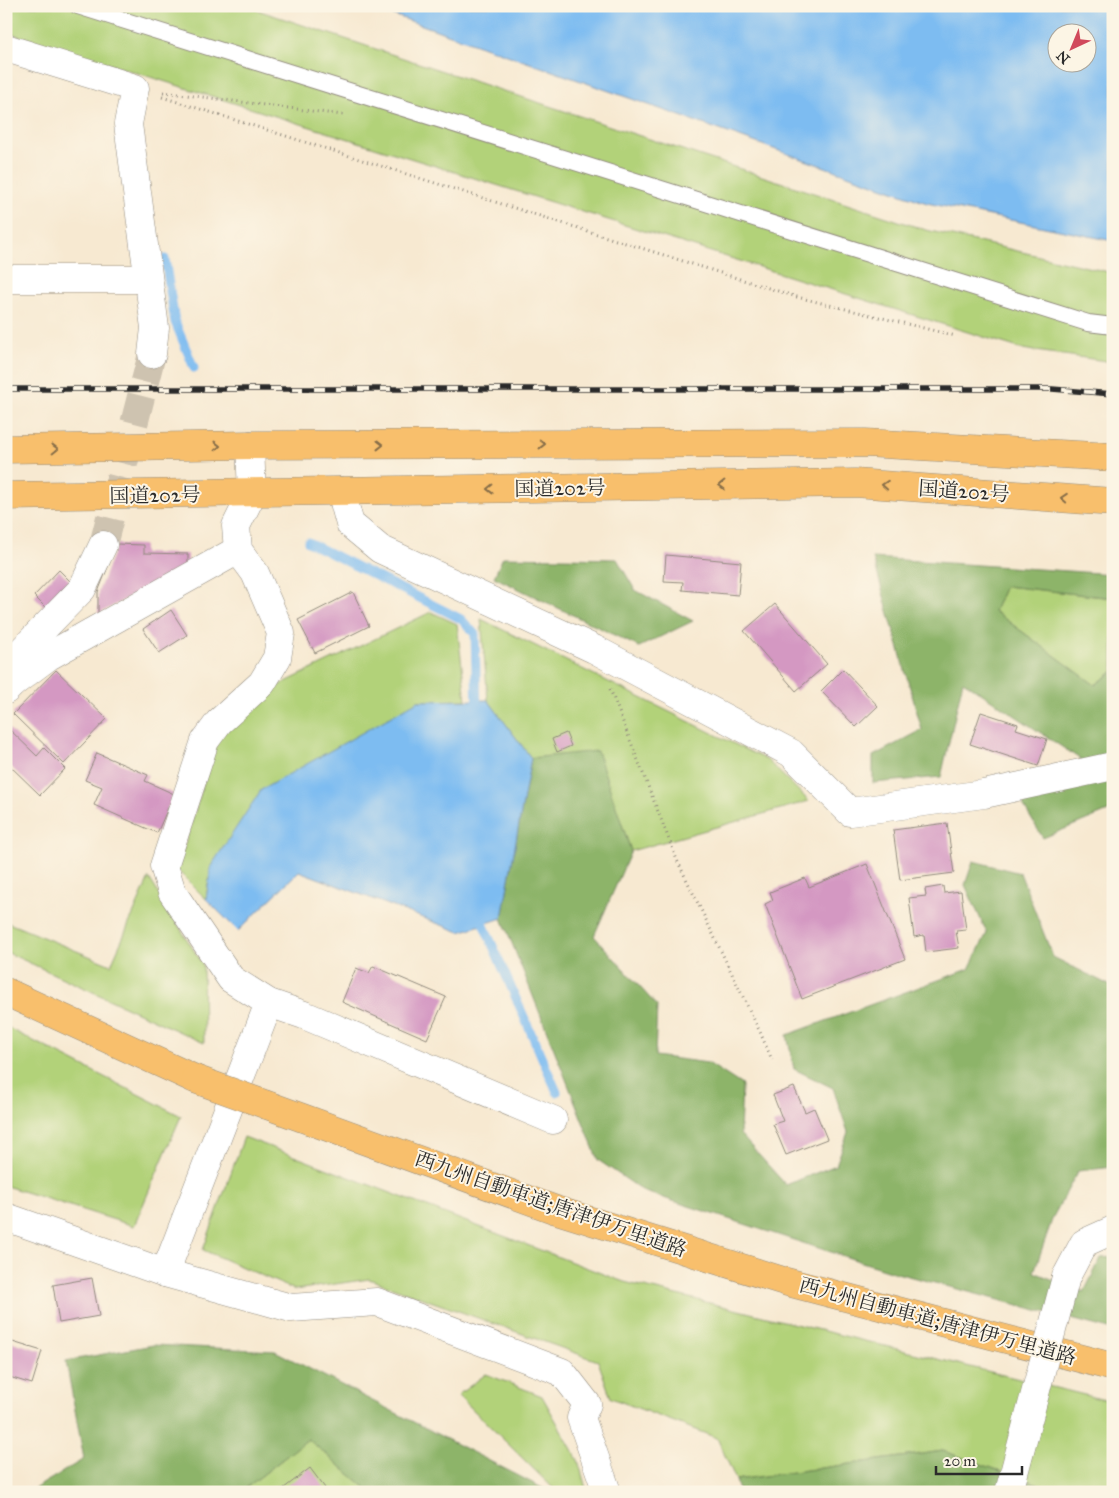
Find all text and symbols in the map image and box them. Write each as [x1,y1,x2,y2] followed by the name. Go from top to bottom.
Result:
[1046,22,1096,72] north arrow
[1053,47,1073,67] text: N
[539,439,547,449] one-way arrow
[376,440,384,450] one-way arrow
[214,441,222,451] one-way arrow
[51,443,59,454] one-way arrow
[514,475,606,501] street label: 国道202号
[918,476,1010,506] street label: 国道202号
[718,480,726,490] one-way arrow
[880,480,888,491] one-way arrow
[109,482,201,508] street label: 国道202号
[485,484,493,494] one-way arrow
[1060,493,1068,504] one-way arrow
[412,1146,690,1262] street label: 西九州自動車道;唐津伊万里道路
[797,1272,1079,1370] street label: 西九州自動車道;唐津伊万里道路
[936,1443,1023,1475] scale bar
[944,1452,976,1470] text: 20 m

